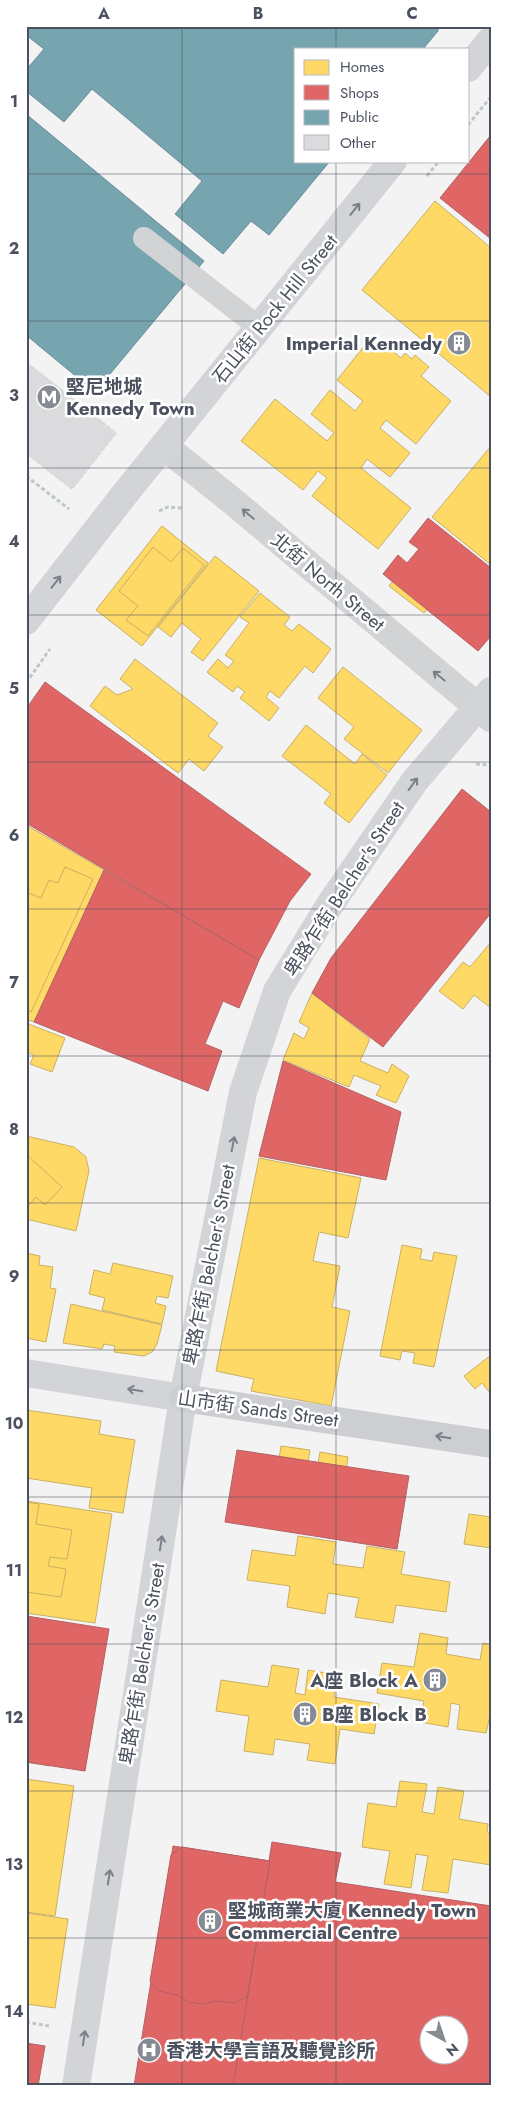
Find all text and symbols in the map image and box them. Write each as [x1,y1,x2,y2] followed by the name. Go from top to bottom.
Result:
[97,2,110,25] text: A
[253,2,263,25] text: B
[406,2,418,25] text: C
[294,48,470,162] legend
[340,56,384,78] text: Homes
[340,82,379,104] text: Shops
[10,90,18,113] text: 1
[340,106,379,128] text: Public
[340,132,377,154] text: Other
[349,203,360,216] one-way arrow
[206,228,344,389] street label: 石山街 Rock Hill Street
[9,237,19,260] text: 2
[286,330,443,357] place label: Imperial Kennedy
[446,330,472,356] building icon: Imperial Kennedy
[66,373,195,422] place label: 堅尼地城 Kennedy Town
[9,384,19,407] text: 3
[36,384,62,410] metro station icon: 堅尼地城 Kennedy Town
[242,509,255,520] one-way arrow
[265,526,391,638] street label: 北街 North Street
[8,530,20,553] text: 4
[51,576,62,589] one-way arrow
[433,671,446,682] one-way arrow
[9,677,19,700] text: 5
[408,778,419,791] one-way arrow
[277,796,411,982] street label: 卑路乍街 Belcher's Street
[9,824,19,847] text: 6
[9,971,19,994] text: 7
[9,1118,19,1141] text: 8
[229,1136,238,1152] one-way arrow
[176,1162,242,1368] street label: 卑路乍街 Belcher's Street
[9,1265,19,1288] text: 9
[128,1384,144,1394] one-way arrow
[176,1384,340,1434] street label: 山市街 Sands Street
[5,1412,23,1435] text: 10
[435,1431,451,1441] one-way arrow
[156,1536,166,1552] one-way arrow
[6,1559,22,1582] text: 11
[113,1561,171,1767] street label: 卑路乍街 Belcher's Street
[309,1667,418,1694] place label: A座 Block A
[422,1667,448,1693] building icon: A座 Block A
[292,1701,318,1727] building icon: B座 Block B
[322,1701,427,1728] place label: B座 Block B
[5,1706,23,1729] text: 12
[5,1853,23,1876] text: 13
[104,1869,114,1885] one-way arrow
[228,1897,476,1946] place label: 堅城商業大廈 Kennedy Town Commercial Centre
[197,1908,223,1934] building icon: 堅城商業大廈 Kennedy Town Commercial Centre
[4,2000,24,2023] text: 14
[420,2014,470,2064] north arrow
[79,2030,89,2046] one-way arrow
[136,2037,162,2063] hospital icon: 香港大學言語及聽覺診所
[166,2037,375,2064] place label: 香港大學言語及聽覺診所
[442,2039,463,2061] text: N

